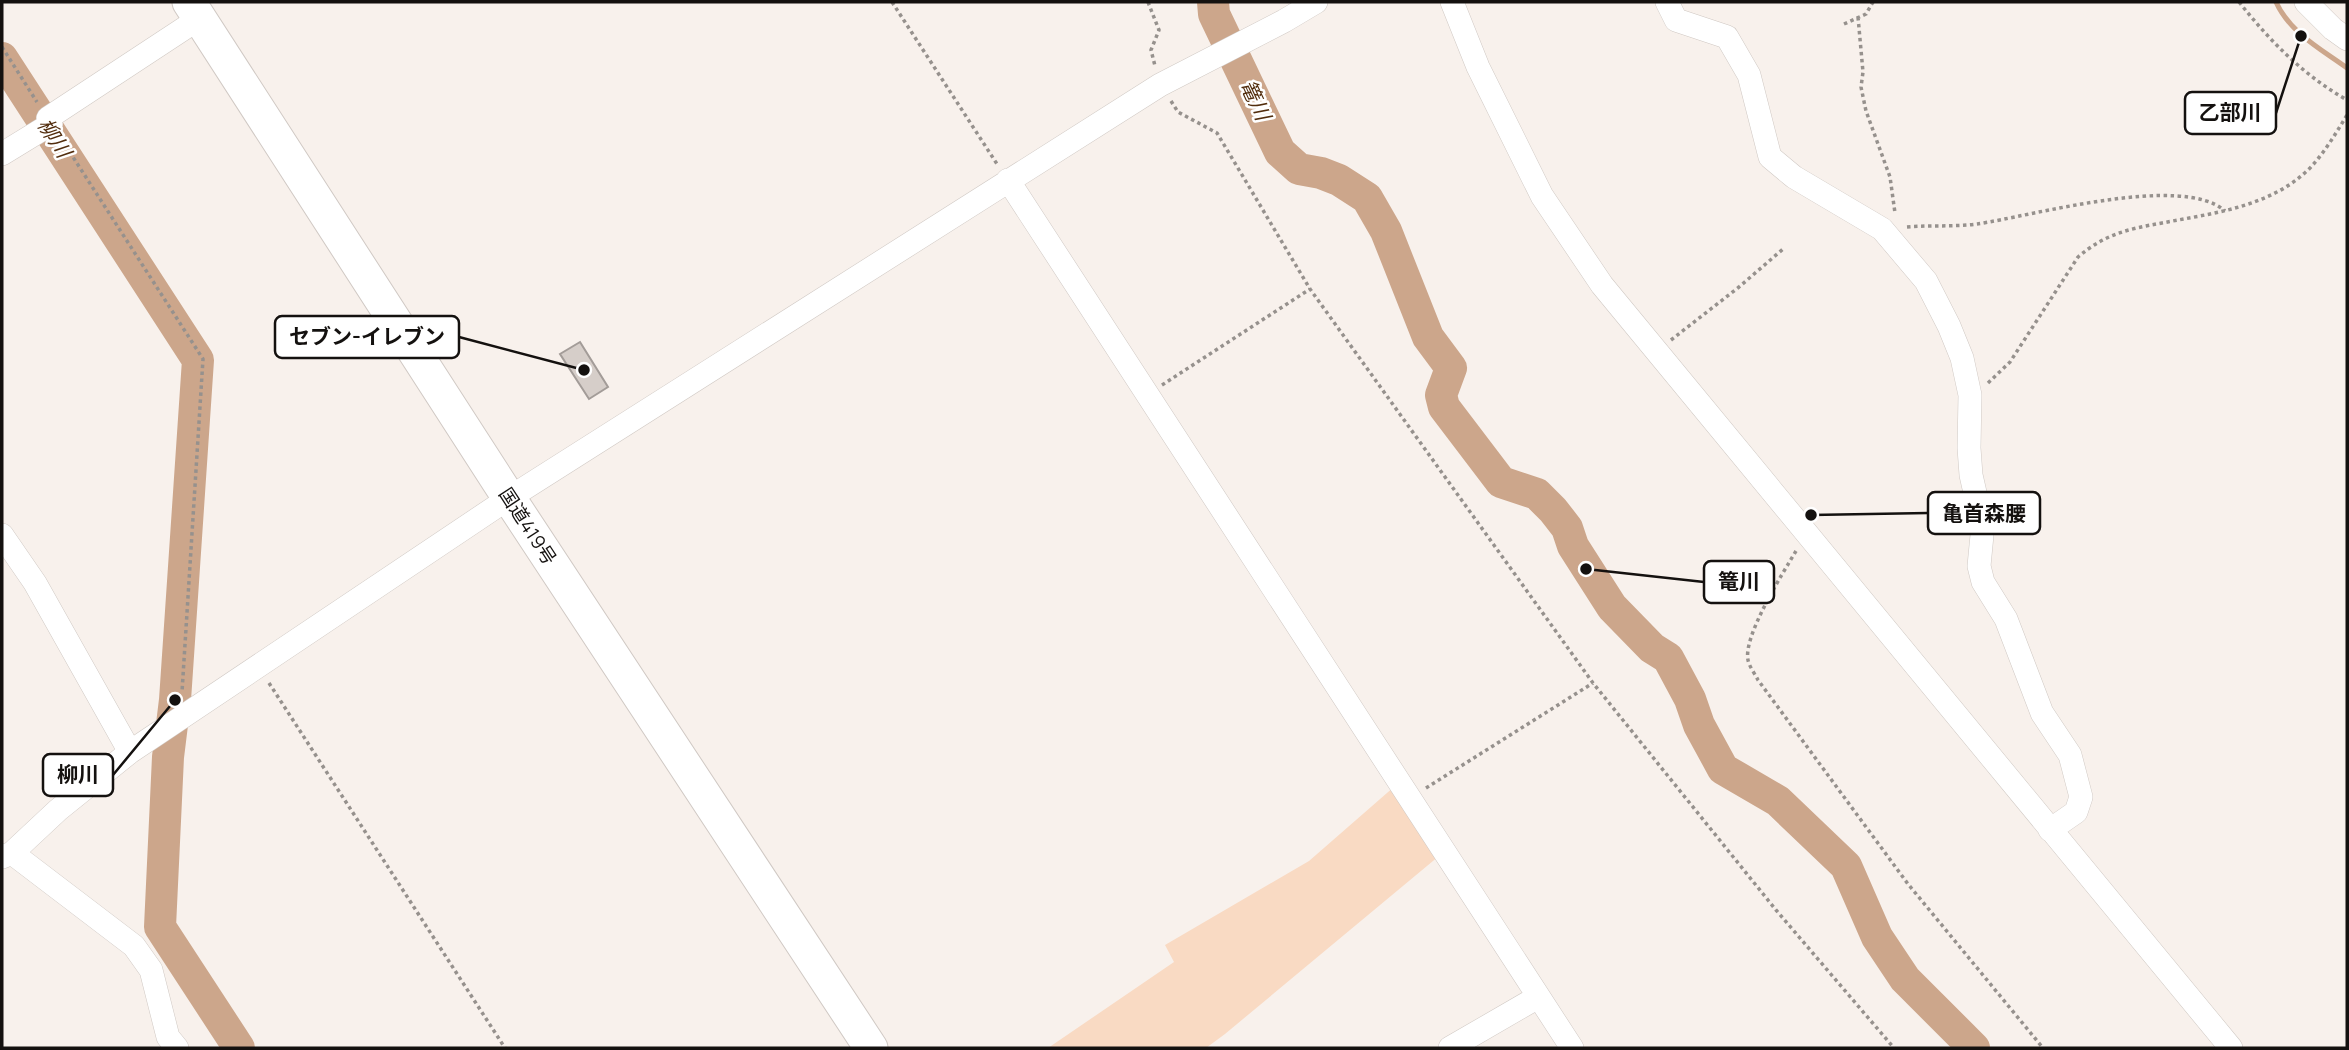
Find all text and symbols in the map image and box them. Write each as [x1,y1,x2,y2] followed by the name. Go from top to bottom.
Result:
[1234,75,1278,126] water label: 篭川
[2185,92,2276,134] callout: 乙部川
[2199,98,2262,126] text: 乙部川
[32,112,79,164] water label: 柳川
[275,316,459,358] callout: セブン-イレブン
[289,322,445,350] text: セブン-イレブン
[493,482,563,570] street label: 国道419号
[1928,492,2040,534] callout: 亀首森腰
[1942,499,2026,527] text: 亀首森腰
[1704,561,1774,603] callout: 篭川
[1718,567,1760,595] text: 篭川
[43,754,113,796] callout: 柳川
[57,760,99,788] text: 柳川

